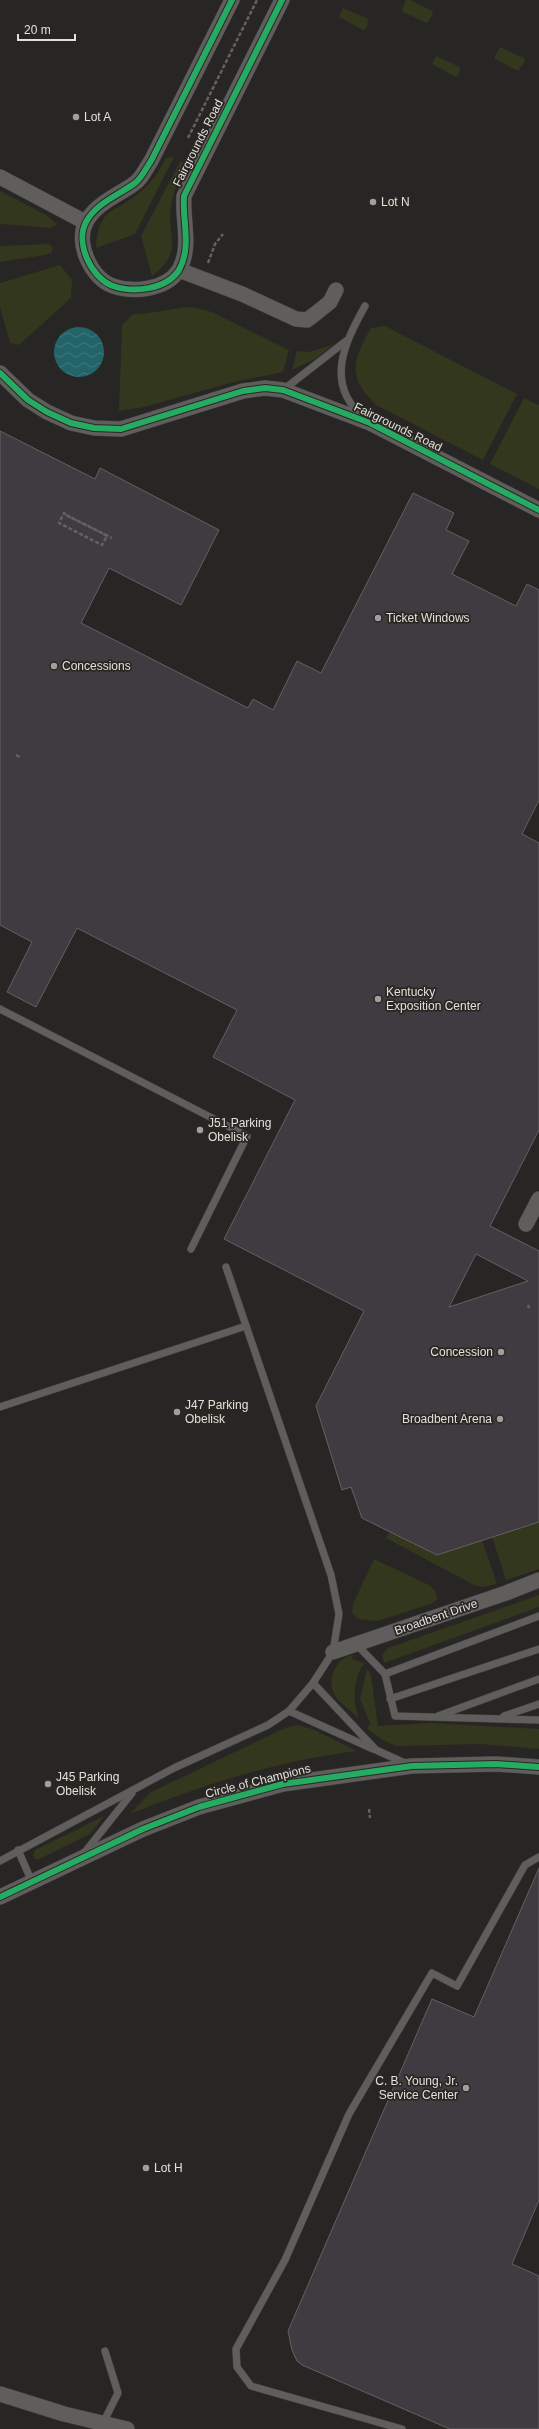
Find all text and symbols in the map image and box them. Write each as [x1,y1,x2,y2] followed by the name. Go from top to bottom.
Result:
[18,16,75,42] scale bar
[24,23,51,37] text: 20 m
[170,97,226,189] street label: Fairgrounds Road
[84,110,111,124] place label: Lot A
[71,112,81,122] marker: Lot A
[381,195,410,209] place label: Lot N
[368,197,378,207] marker: Lot N
[352,400,444,454] street label: Fairgrounds Road
[386,611,470,625] place label: Ticket Windows
[373,613,383,623] marker: Ticket Windows
[62,659,131,673] place label: Concessions
[49,661,59,671] marker: Concessions
[386,985,481,1013] place label: Kentucky Exposition Center
[373,994,383,1004] marker: Kentucky Exposition Center
[208,1116,271,1144] place label: J51 Parking Obelisk
[195,1125,205,1135] marker: J51 Parking Obelisk
[430,1345,493,1359] place label: Concession
[496,1347,506,1357] marker: Concession
[185,1398,248,1426] place label: J47 Parking Obelisk
[172,1407,182,1417] marker: J47 Parking Obelisk
[402,1412,492,1426] place label: Broadbent Arena
[495,1414,505,1424] marker: Broadbent Arena
[393,1596,480,1638] street label: Broadbent Drive
[204,1761,312,1801] street label: Circle of Champions
[56,1770,119,1798] place label: J45 Parking Obelisk
[43,1779,53,1789] marker: J45 Parking Obelisk
[375,2074,458,2102] place label: C. B. Young, Jr. Service Center
[461,2083,471,2093] marker: C. B. Young, Jr. Service Center
[154,2161,183,2175] place label: Lot H
[141,2163,151,2173] marker: Lot H

